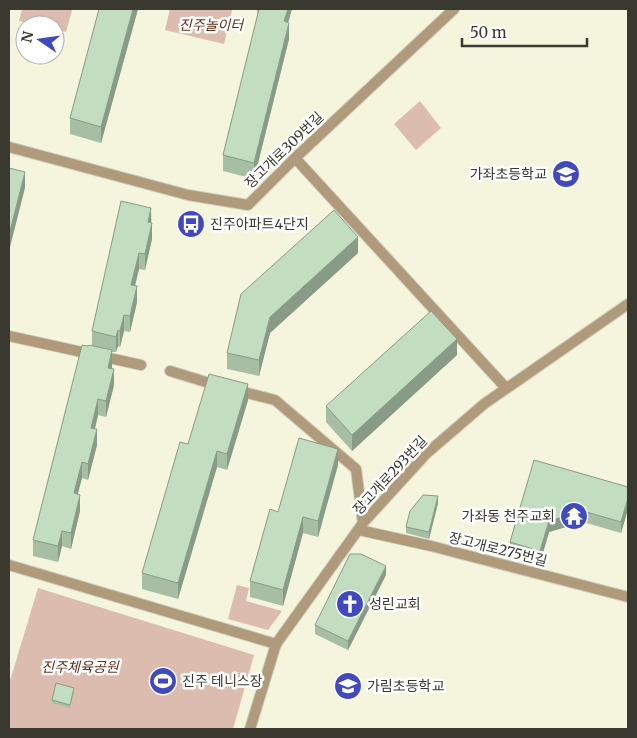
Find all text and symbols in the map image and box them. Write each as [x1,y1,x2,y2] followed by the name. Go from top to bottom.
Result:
[15,15,65,65] north arrow
[462,15,587,47] scale bar
[179,16,245,34] park label: 진주놀이터
[470,23,507,42] text: 50 m
[17,30,37,44] text: N
[241,108,327,192] street label: 장고개로309번길
[551,159,581,189] school or university icon: 가좌초등학교
[470,165,547,183] place label: 가좌초등학교
[176,209,206,239] bus stop icon: 진주아파트4단지
[210,215,309,233] place label: 진주아파트4단지
[349,432,431,518] street label: 장고개로293번길
[559,501,589,531] temple icon: 가좌동 천주교회
[462,507,555,525] place label: 가좌동 천주교회
[447,528,549,570] street label: 장고개로275번길
[335,589,365,619] church icon: 성린교회
[369,595,421,613] place label: 성린교회
[41,658,120,676] park label: 진주체육공원
[148,666,178,696] sports icon: 진주 테니스장
[333,671,363,701] school or university icon: 가림초등학교
[182,672,263,690] place label: 진주 테니스장
[367,677,444,695] place label: 가림초등학교

